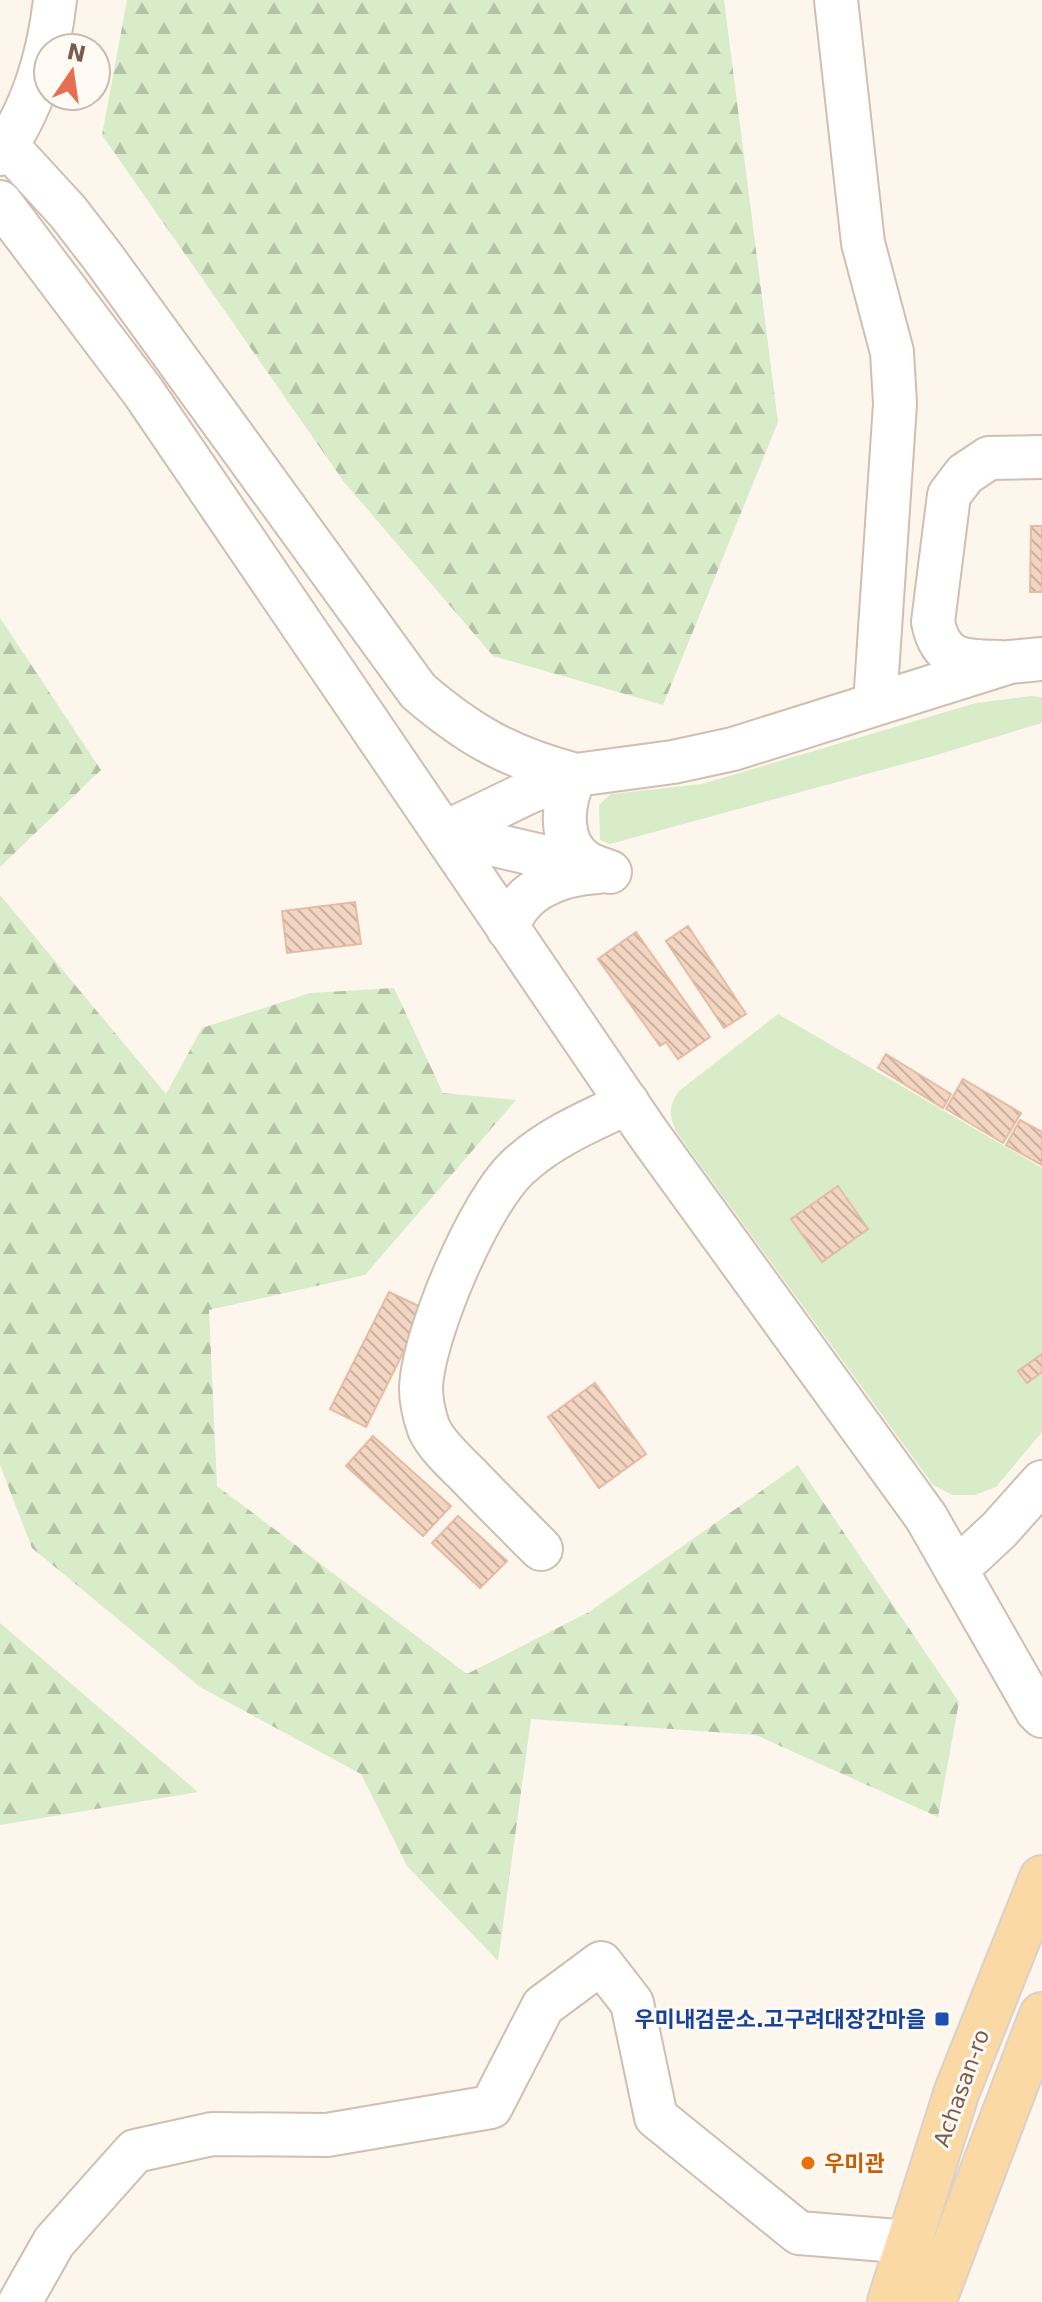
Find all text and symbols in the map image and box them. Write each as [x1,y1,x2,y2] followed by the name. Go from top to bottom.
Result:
[32,32,112,112] north arrow
[65,39,88,67] text: N
[634,2007,926,2032] place label: 우미내검문소.고구려대장간마을
[933,2010,951,2028] marker: 우미내검문소.고구려대장간마을
[929,2026,994,2150] street label: Achasan-ro
[824,2151,885,2176] place label: 우미관
[799,2154,817,2172] marker: 우미관

